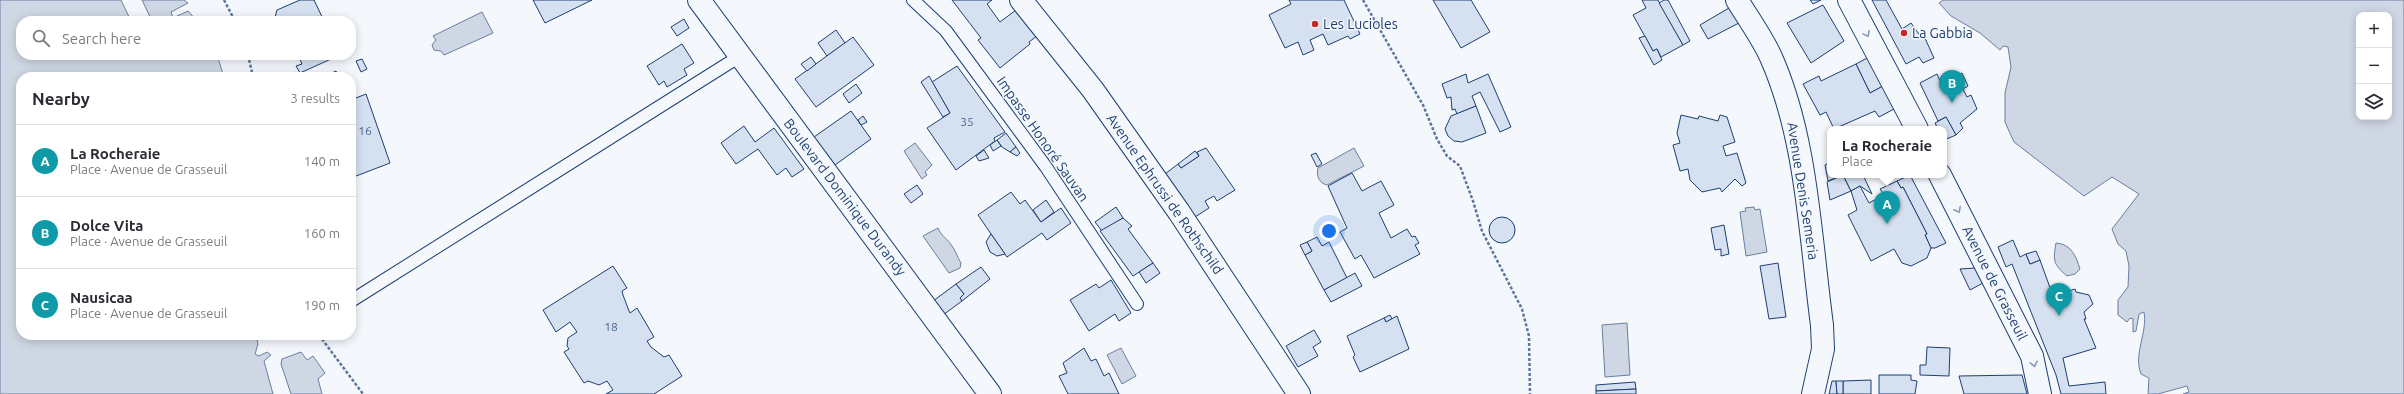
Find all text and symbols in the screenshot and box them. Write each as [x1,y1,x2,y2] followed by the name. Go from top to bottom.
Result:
[2356,12,2392,120] map controls
[2356,12,2392,48] button: +
[16,16,356,60] search box
[1323,16,1398,32] place label: Les Lucioles
[1310,19,1320,29] marker: Les Lucioles
[1912,25,1973,41] place label: La Gabbia
[30,27,52,49] icon: search
[1899,28,1909,38] marker: La Gabbia
[62,30,141,47] text: Search here
[1862,30,1869,38] one-way arrow
[2356,48,2392,84] button: −
[1939,70,1965,103] pin: B
[994,73,1092,205] street label: Impasse Honoré Sauvan
[2356,84,2392,120] button: layers
[32,89,90,108] text: Nearby
[290,91,340,105] text: 3 results
[1103,111,1227,277] street label: Avenue Ephrussi de Rothschild
[781,115,909,279] street label: Boulevard Dominique Durandy
[960,115,974,128] house number: 35
[1784,121,1822,261] street label: Avenue Denis Semeria
[358,124,372,137] house number: 16
[1827,126,1947,178] popup
[1842,137,1932,154] text: La Rocheraie
[70,145,160,162] text: La Rocheraie
[40,154,50,168] text: A
[304,154,340,168] text: 140 m
[1842,154,1873,168] text: Place
[70,162,227,176] text: Place · Avenue de Grasseuil
[1874,191,1900,224] pin: A
[1953,205,1961,213] one-way arrow
[70,217,143,234] text: Dolce Vita
[1319,221,1339,241] your location
[1959,223,2031,343] street label: Avenue de Grasseuil
[41,226,49,240] text: B
[304,226,340,240] text: 160 m
[70,234,227,248] text: Place · Avenue de Grasseuil
[2046,283,2072,316] pin: C
[70,289,133,306] text: Nausicaa
[41,298,49,312] text: C
[304,298,340,312] text: 190 m
[70,306,227,320] text: Place · Avenue de Grasseuil
[604,320,618,333] house number: 18
[2029,361,2037,367] one-way arrow

